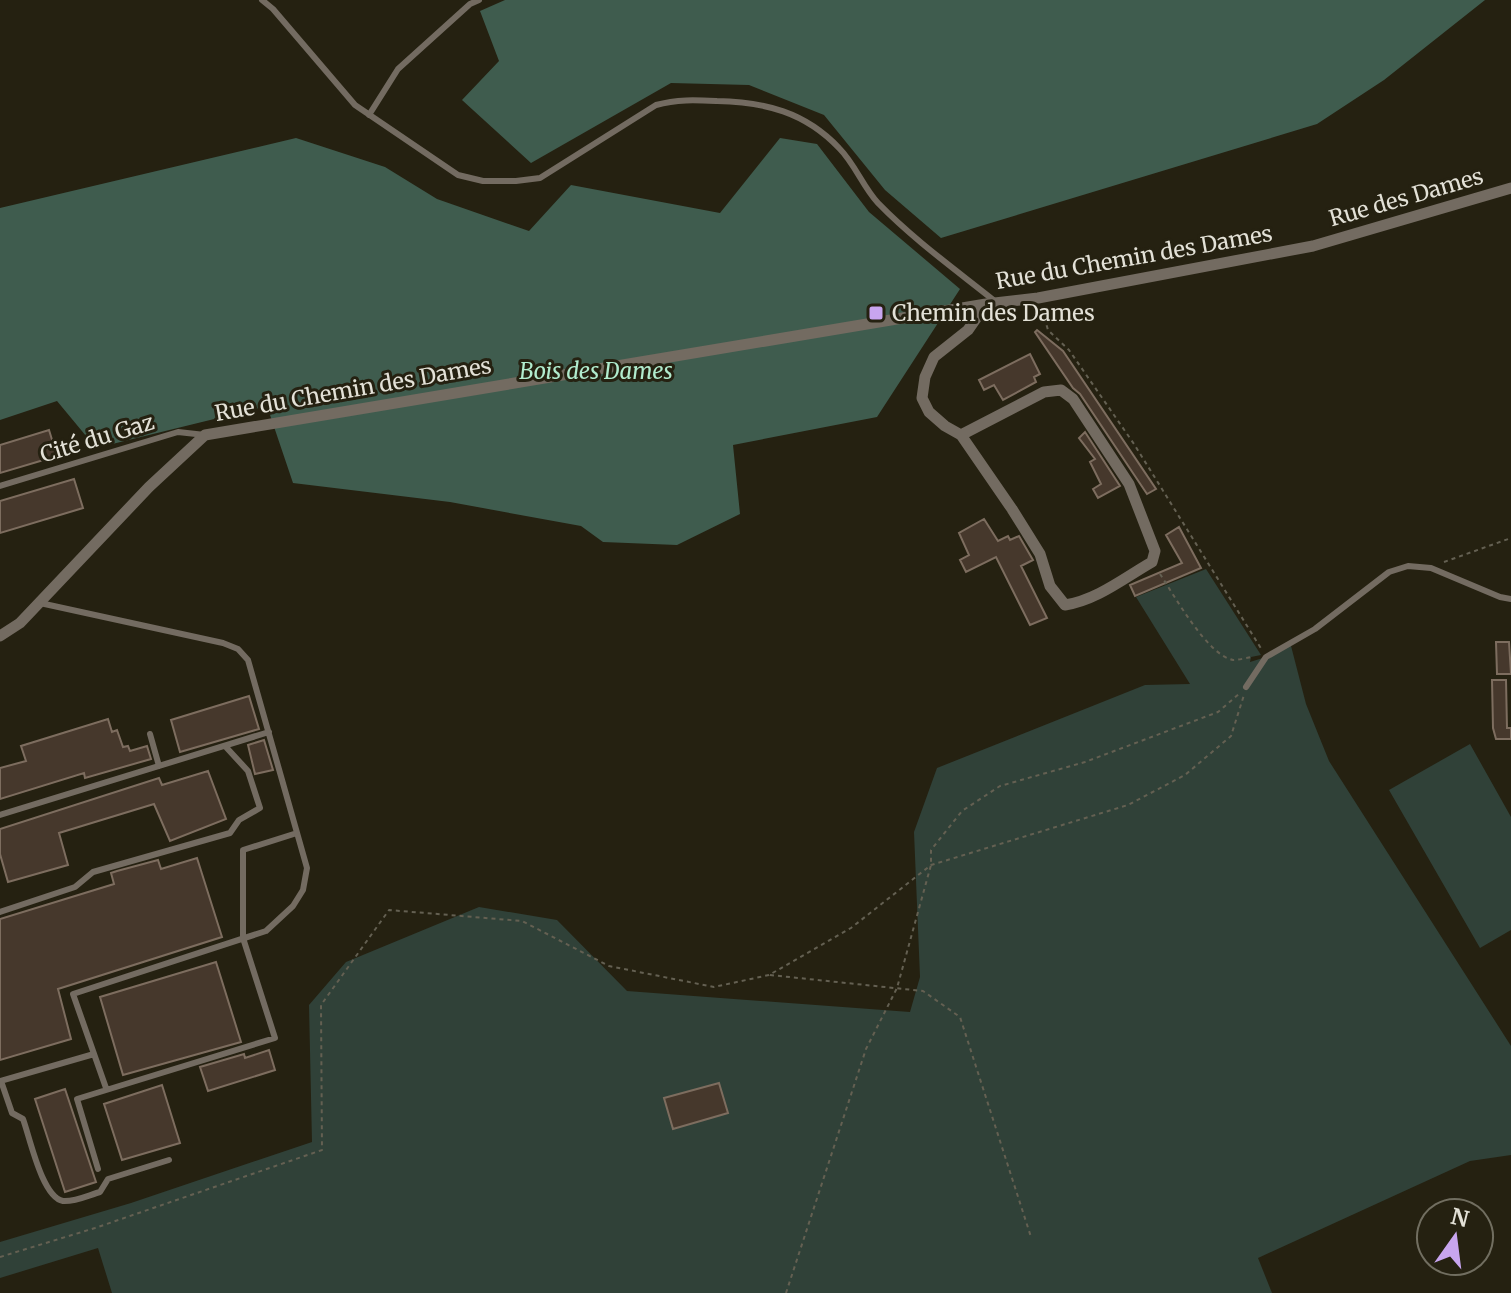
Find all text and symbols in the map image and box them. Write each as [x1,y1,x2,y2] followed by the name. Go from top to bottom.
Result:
[1326,162,1486,232] street label: Rue des Dames
[993,219,1275,295] street label: Rue du Chemin des Dames
[892,299,1095,327] place label: Chemin des Dames
[867,304,885,322] marker: Chemin des Dames
[212,351,494,427] street label: Rue du Chemin des Dames
[519,357,673,385] park label: Bois des Dames
[37,407,157,469] street label: Cité du Gaz
[1415,1197,1495,1277] north arrow
[1448,1202,1472,1233] text: N

